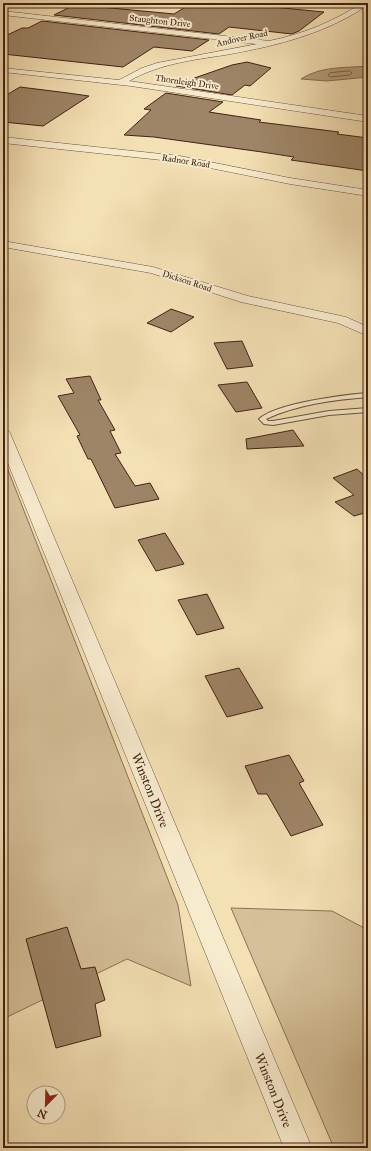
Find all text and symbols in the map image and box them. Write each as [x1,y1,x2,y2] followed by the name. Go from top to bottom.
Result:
[129,12,191,30] street label: Staughton Drive
[214,27,269,49] street label: Andover Road
[154,72,220,92] street label: Thornleigh Drive
[161,151,211,170] street label: Radnor Road
[161,267,214,294] street label: Dickson Road
[128,751,172,830] street label: Winston Drive
[251,1051,295,1130] street label: Winston Drive
[26,1085,66,1125] north arrow
[35,1106,49,1122] text: N

